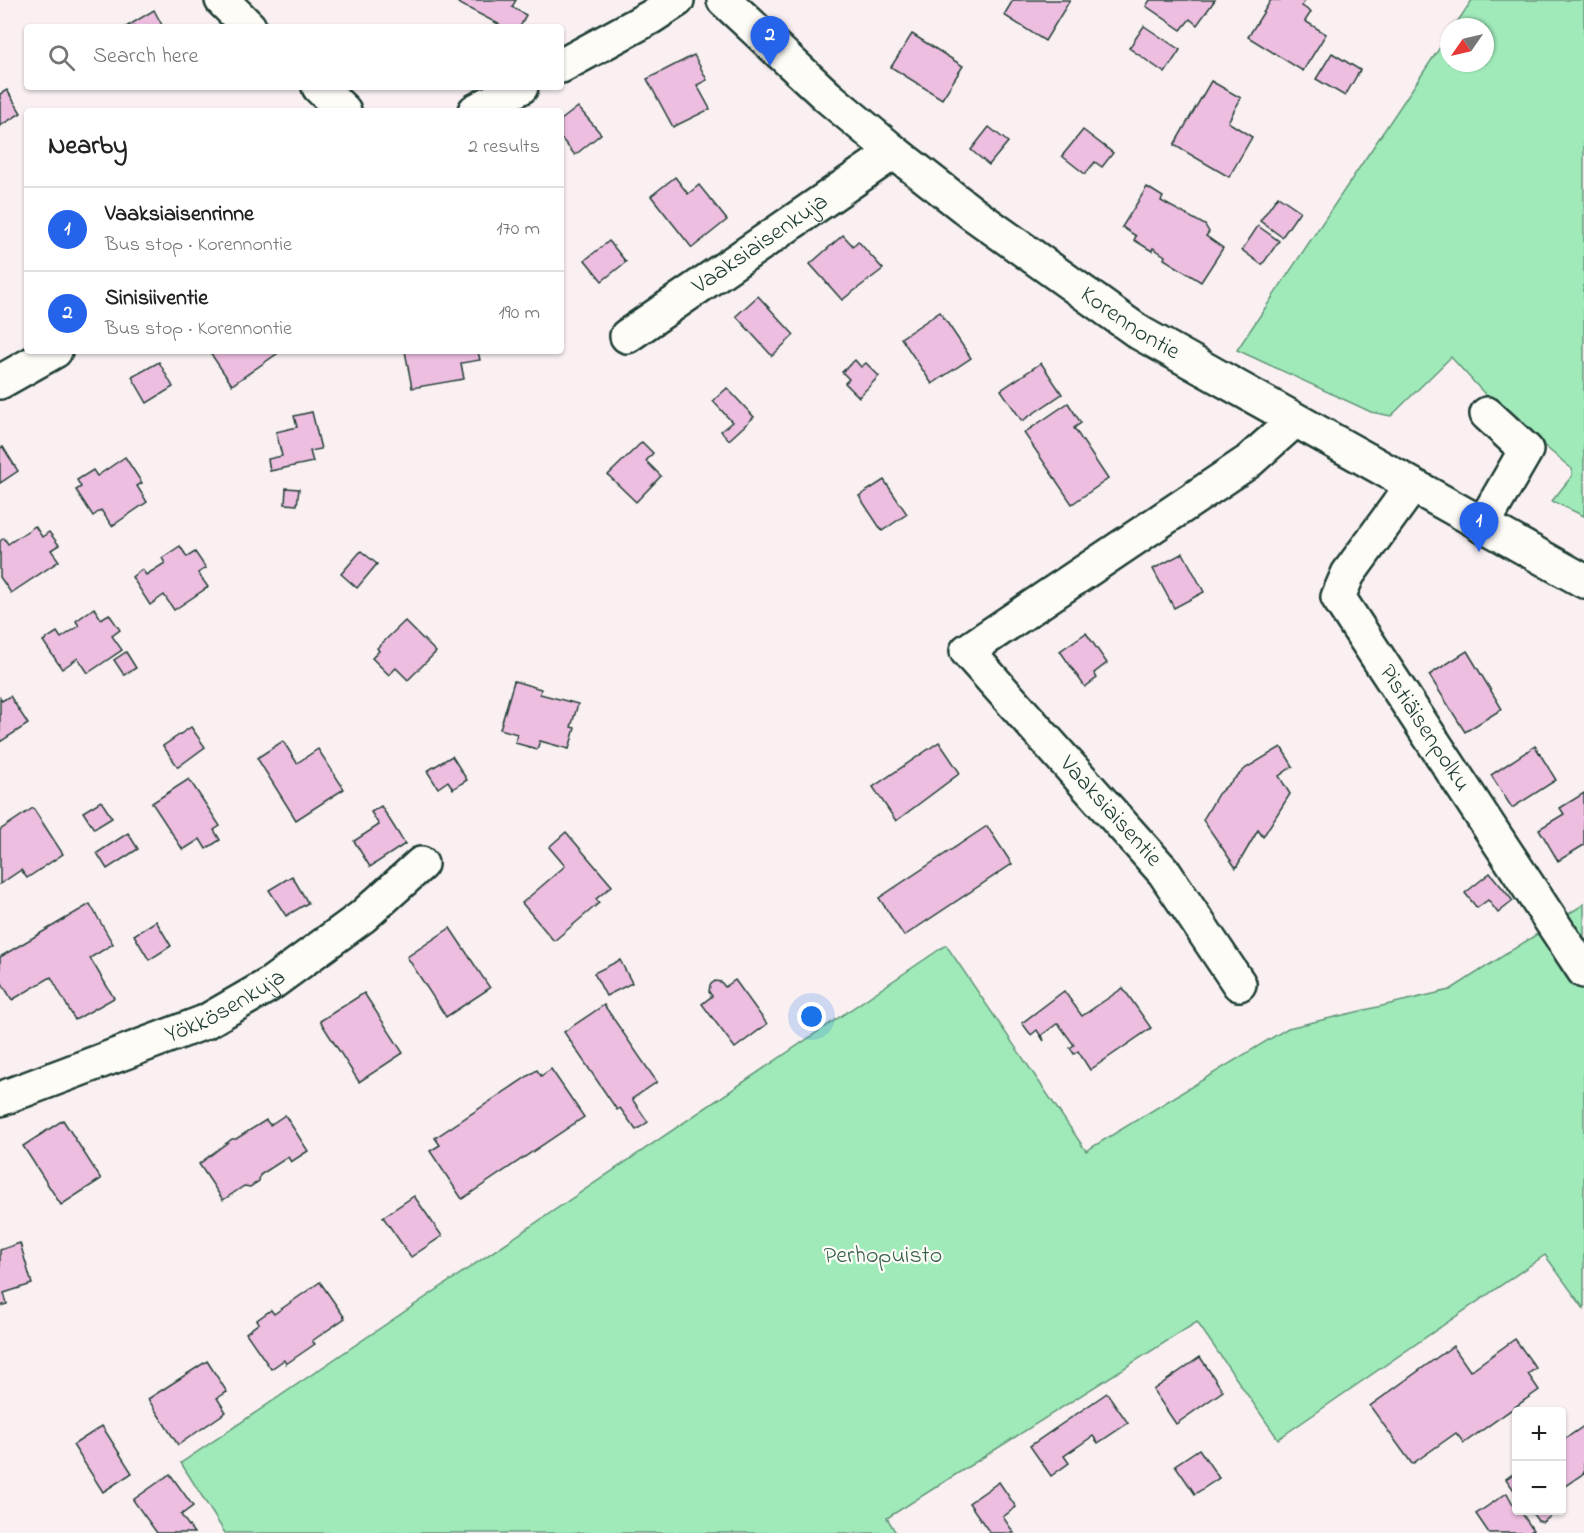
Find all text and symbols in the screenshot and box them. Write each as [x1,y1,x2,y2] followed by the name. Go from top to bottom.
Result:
[750,16,790,66] pin: 2
[1440,18,1494,72] north arrow
[24,24,564,90] search box
[45,41,78,74] icon: search
[93,41,198,73] text: Search here
[48,128,127,166] text: Nearby
[468,133,540,162] text: 2 results
[684,185,836,304] street label: Vaaksiaisenkuja
[105,199,254,231] text: Vaaksiaisenrinne
[64,215,71,244] text: 1
[496,215,540,244] text: 170 m
[105,231,292,260] text: Bus stop · Korennontie
[1073,278,1186,369] street label: Korennontie
[105,283,208,315] text: Sinisiiventie
[63,299,72,328] text: 2
[498,299,540,328] text: 190 m
[105,315,292,344] text: Bus stop · Korennontie
[1460,502,1498,552] pin: 1
[1370,658,1479,799] street label: Pistiäisenpolku
[1050,748,1170,876] street label: Vaaksiaisentie
[160,961,293,1053] street label: Yökkösenkuja
[797,1002,826,1031] your location
[824,1239,942,1274] park label: Perhopuisto
[1512,1407,1566,1515] map controls
[1512,1407,1566,1461] button: +
[1512,1461,1566,1515] button: −

